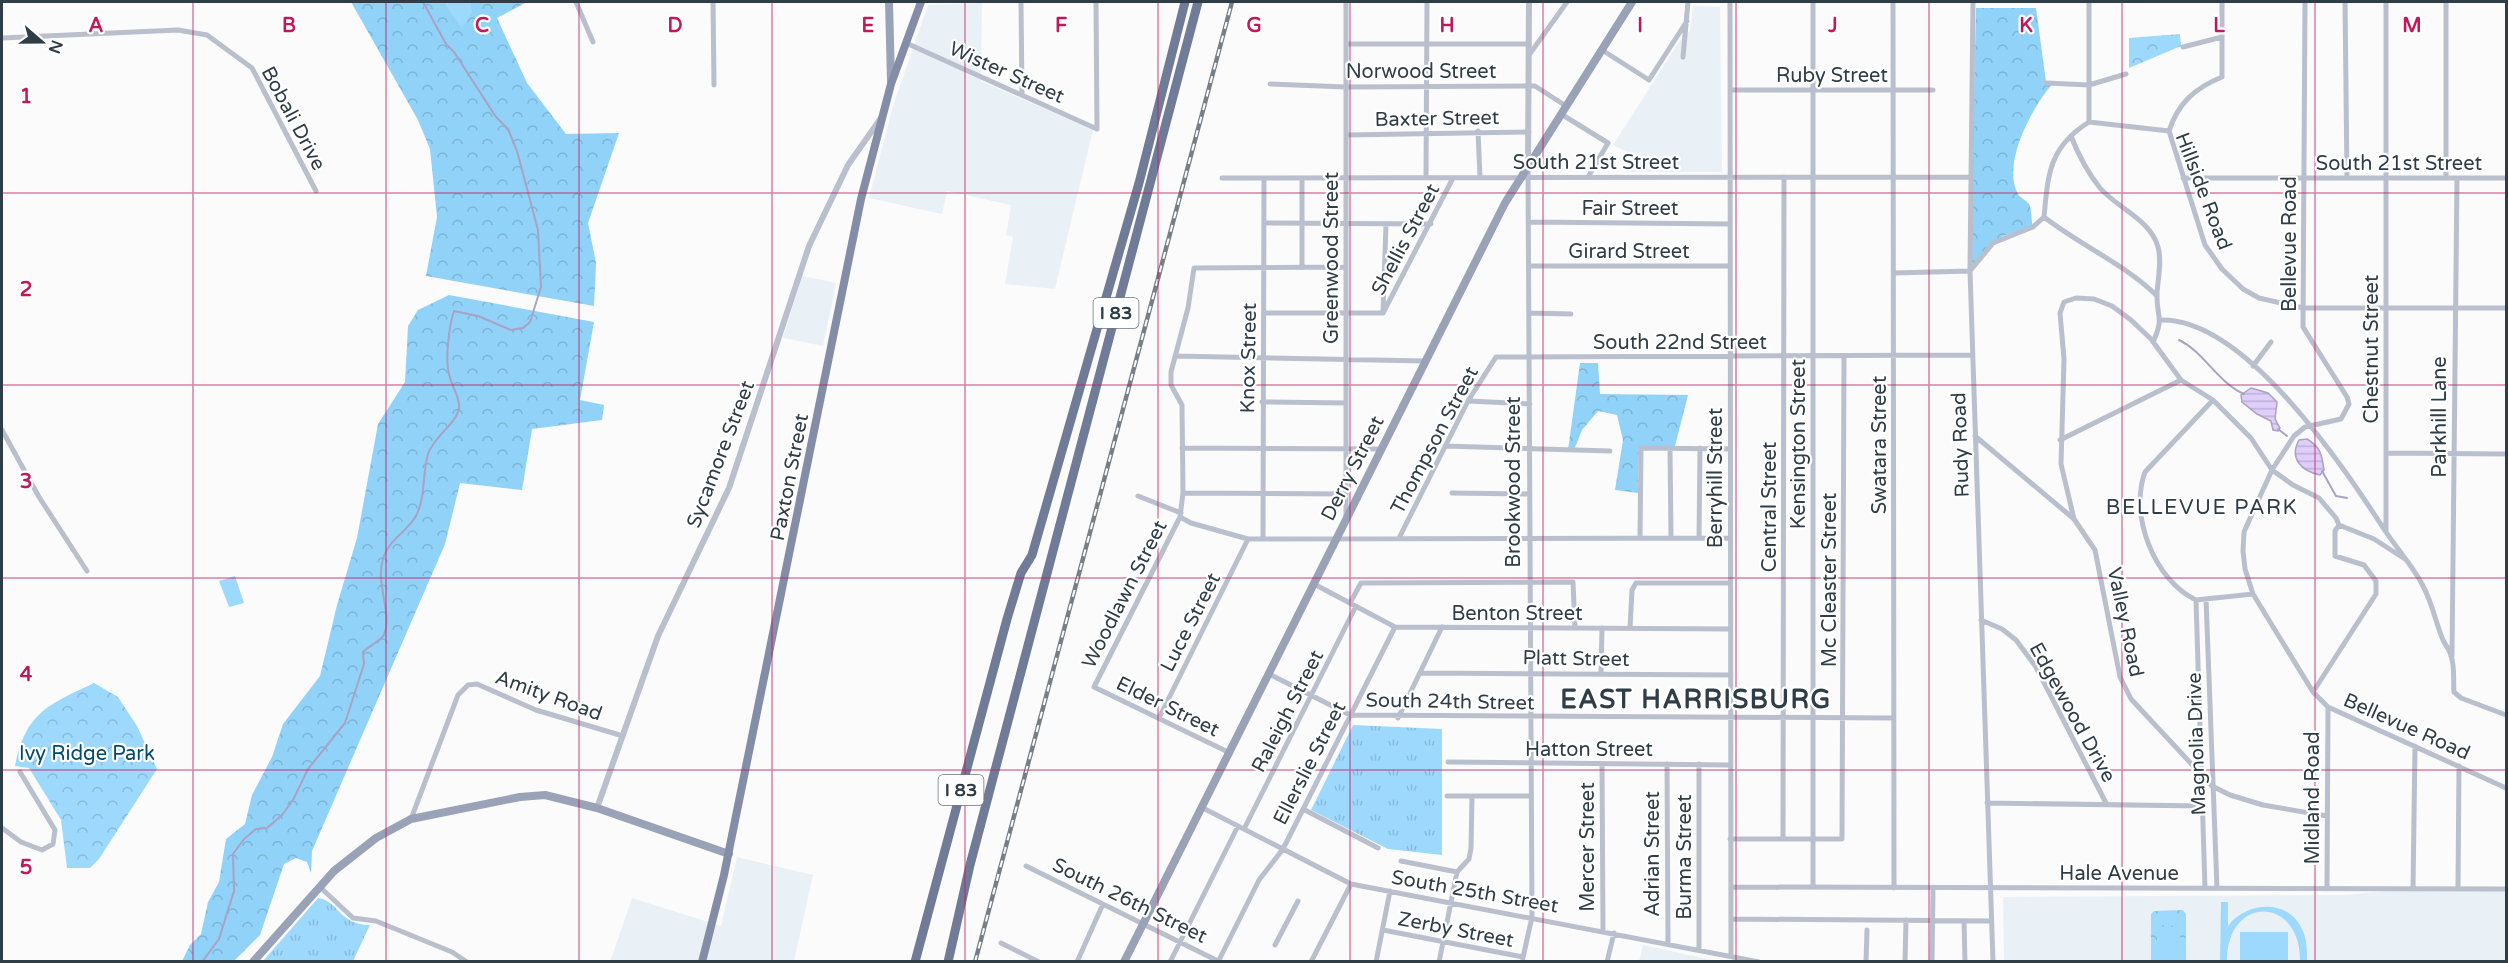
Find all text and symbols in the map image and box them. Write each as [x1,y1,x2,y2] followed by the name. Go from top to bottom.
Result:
[12,12,72,72] north arrow
[89,14,104,38] text: A
[282,14,296,38] text: B
[475,14,489,38] text: C
[667,14,683,38] text: D
[862,14,875,38] text: E
[1055,14,1067,38] text: F
[1246,14,1262,38] text: G
[1439,14,1455,38] text: H
[1637,14,1643,38] text: I
[1827,14,1838,38] text: J
[2019,14,2033,38] text: K
[2213,14,2225,38] text: L
[2402,14,2422,38] text: M
[44,37,67,56] text: N
[945,37,1068,109] street label: Wister Street
[1346,60,1497,84] street label: Norwood Street
[256,62,331,175] street label: Bobali Drive
[1776,64,1888,88] street label: Ruby Street
[20,85,32,109] text: 1
[1374,106,1500,132] street label: Baxter Street
[2170,129,2236,253] street label: Hillside Road
[1513,151,1680,175] street label: South 21st Street
[2316,152,2483,176] street label: South 21st Street
[1320,172,1344,344] street label: Greenwood Street
[2278,176,2302,312] street label: Bellevue Road
[1367,179,1445,299] street label: Shellis Street
[1582,197,1679,221] street label: Fair Street
[1568,240,1690,264] street label: Girard Street
[2360,274,2384,423] street label: Chestnut Street
[20,278,32,302] text: 2
[1094,298,1138,328] road number: I 83
[1236,302,1262,414] street label: Knox Street
[1593,331,1767,355] street label: South 22nd Street
[2428,356,2452,478] street label: Parkhill Lane
[1787,358,1811,529] street label: Kensington Street
[1386,362,1484,518] street label: Thompson Street
[1868,375,1892,514] street label: Swatara Street
[682,377,760,531] street label: Sycamore Street
[1947,392,1975,498] street label: Rudy Road
[1502,396,1526,568] street label: Brookwood Street
[1704,407,1728,548] street label: Berryhill Street
[766,411,814,543] street label: Paxton Street
[1316,412,1390,525] street label: Derry Street
[1758,441,1782,572] street label: Central Street
[20,470,32,494] text: 3
[1818,492,1842,667] street label: Mc Cleaster Street
[2106,495,2298,520] district label: BELLEVUE PARK
[1077,516,1173,672] street label: Woodlawn Street
[2102,565,2148,679] street label: Valley Road
[1156,569,1226,676] street label: Luce Street
[1451,602,1583,626] street label: Benton Street
[2024,638,2120,787] street label: Edgewood Drive
[1247,646,1329,777] street label: Raleigh Street
[1522,646,1630,672] street label: Platt Street
[20,663,33,687] text: 4
[492,666,605,726] street label: Amity Road
[1112,672,1223,742] street label: Elder Street
[2183,672,2211,816] street label: Magnolia Drive
[1560,684,1832,715] district label: EAST HARRISBURG
[2340,688,2474,765] street label: Bellevue Road
[1365,689,1535,715] street label: South 24th Street
[1269,698,1351,829] street label: Ellerslie Street
[2301,731,2325,865] street label: Midland Road
[1525,738,1653,762] street label: Hatton Street
[19,742,155,766] park label: Ivy Ridge Park
[938,775,984,805] road number: I 83
[1576,782,1600,912] street label: Mercer Street
[1641,791,1665,917] street label: Adrian Street
[1673,794,1697,920] street label: Burma Street
[1048,853,1211,949] street label: South 26th Street
[20,856,32,880] text: 5
[2059,862,2179,886] street label: Hale Avenue
[1390,865,1560,919] street label: South 25th Street
[1396,907,1516,953] street label: Zerby Street

